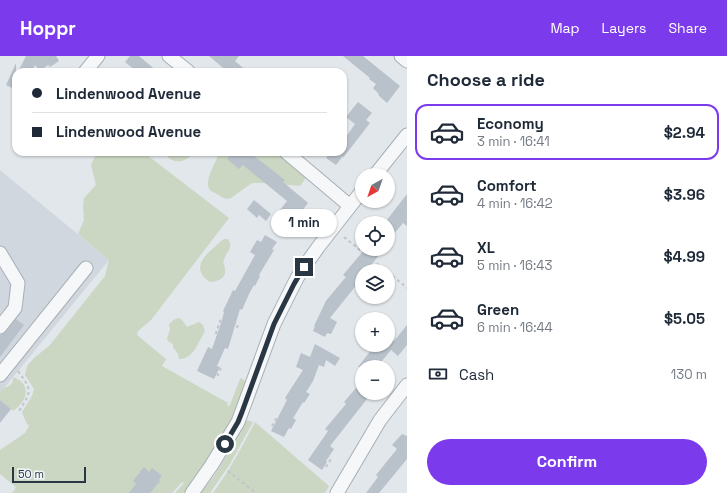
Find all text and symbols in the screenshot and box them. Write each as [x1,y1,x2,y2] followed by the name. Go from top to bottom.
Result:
[20,16,76,41] text: Hoppr
[550,19,580,37] text: Map
[602,19,646,37] text: Layers
[668,19,707,37] text: Share
[427,68,545,91] text: Choose a ride
[56,84,201,103] text: Lindenwood Avenue
[429,114,465,150] icon: car
[477,114,544,133] text: Economy
[56,122,201,141] text: Lindenwood Avenue
[664,123,705,142] text: $2.94
[477,133,550,150] text: 3 min · 16:41
[355,168,395,208] north arrow
[355,168,395,400] map controls
[429,176,465,212] icon: car
[477,176,537,195] text: Comfort
[664,185,705,204] text: $3.96
[477,195,553,212] text: 4 min · 16:42
[271,209,337,237] callout: 1 min
[288,214,320,231] text: 1 min
[355,216,395,256] button: locate
[429,238,465,274] icon: car
[477,238,495,257] text: XL
[663,247,705,266] text: $4.99
[477,257,552,274] text: 5 min · 16:43
[295,258,313,276] route end
[355,264,395,304] button: layers
[429,300,465,336] icon: car
[477,300,519,319] text: Green
[664,309,705,328] text: $5.05
[355,312,395,352] button: +
[477,319,553,336] text: 6 min · 16:44
[355,360,395,400] button: −
[427,363,449,385] icon: cash
[459,365,494,384] text: Cash
[671,366,707,383] text: 130 m
[216,435,234,453] route start
[427,439,707,485] button: Confirm
[12,465,86,484] scale bar
[18,467,44,481] text: 50 m

